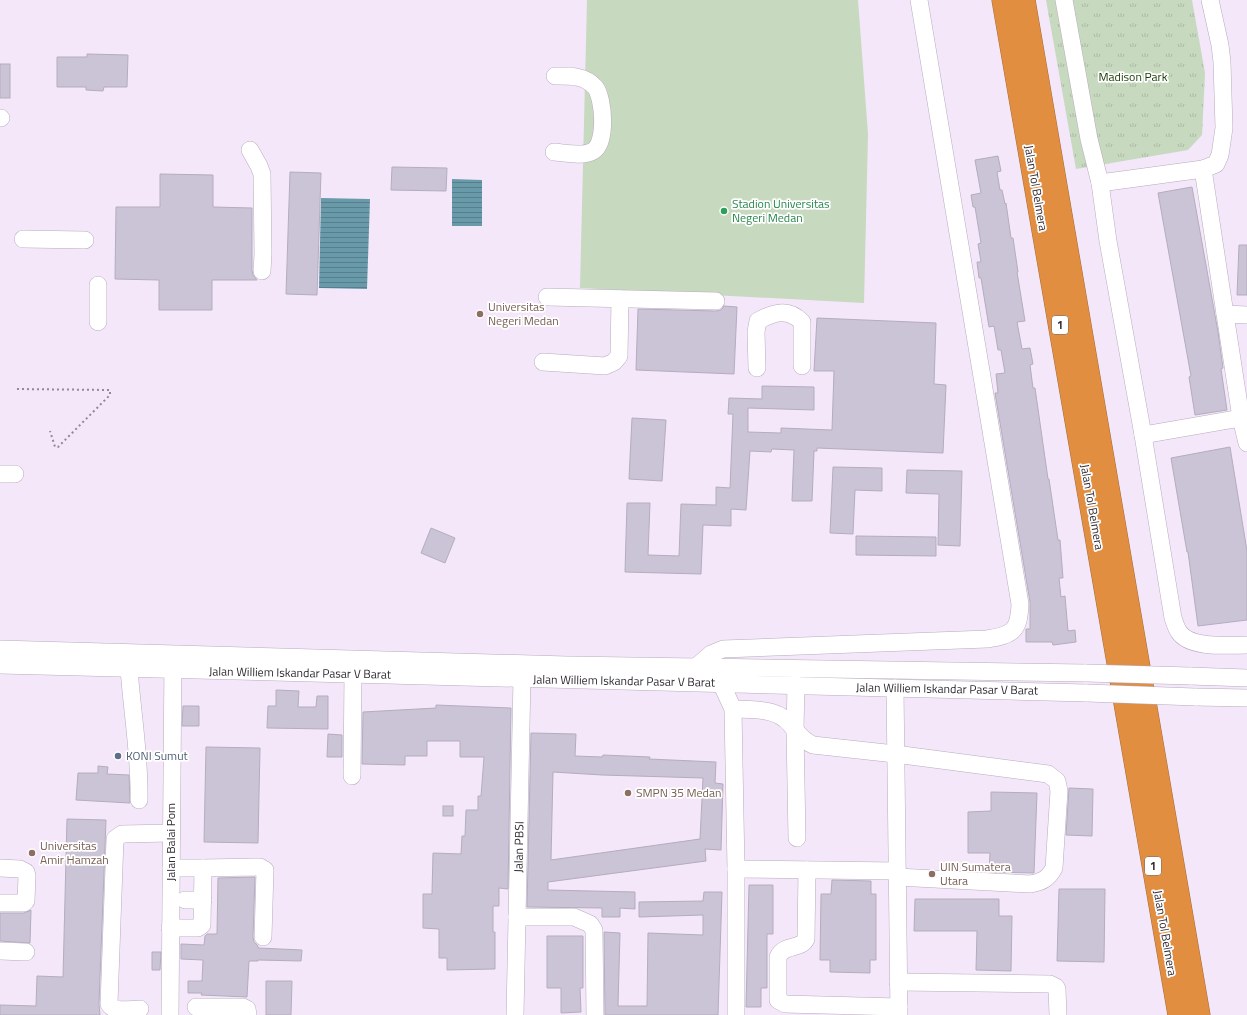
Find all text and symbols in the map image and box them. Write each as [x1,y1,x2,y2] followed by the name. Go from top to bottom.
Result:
[1098,67,1168,86] park label: Madison Park
[1020,144,1053,232] street label: Jalan Tol Belmera
[732,194,830,227] place label: Stadion Universitas Negeri Medan
[719,206,729,216] marker: Stadion Universitas Negeri Medan
[488,297,559,330] place label: Universitas Negeri Medan
[475,309,485,319] marker: Universitas Negeri Medan
[1052,316,1068,334] road number: 1
[1076,463,1109,551] street label: Jalan Tol Belmera
[209,661,392,684] street label: Jalan Williem Iskandar Pasar V Barat
[533,669,716,692] street label: Jalan Williem Iskandar Pasar V Barat
[856,677,1039,700] street label: Jalan Williem Iskandar Pasar V Barat
[126,746,189,765] place label: KONI Sumut
[113,751,123,761] marker: KONI Sumut
[636,783,721,802] place label: SMPN 35 Medan
[623,788,633,798] marker: SMPN 35 Medan
[161,803,180,881] street label: Jalan Balai Pom
[509,821,528,873] street label: Jalan PBSI
[40,836,109,869] place label: Universitas Amir Hamzah
[27,848,37,858] marker: Universitas Amir Hamzah
[940,857,1011,890] place label: UIN Sumatera Utara
[1145,857,1161,875] road number: 1
[927,869,937,879] marker: UIN Sumatera Utara
[1149,889,1182,977] street label: Jalan Tol Belmera

